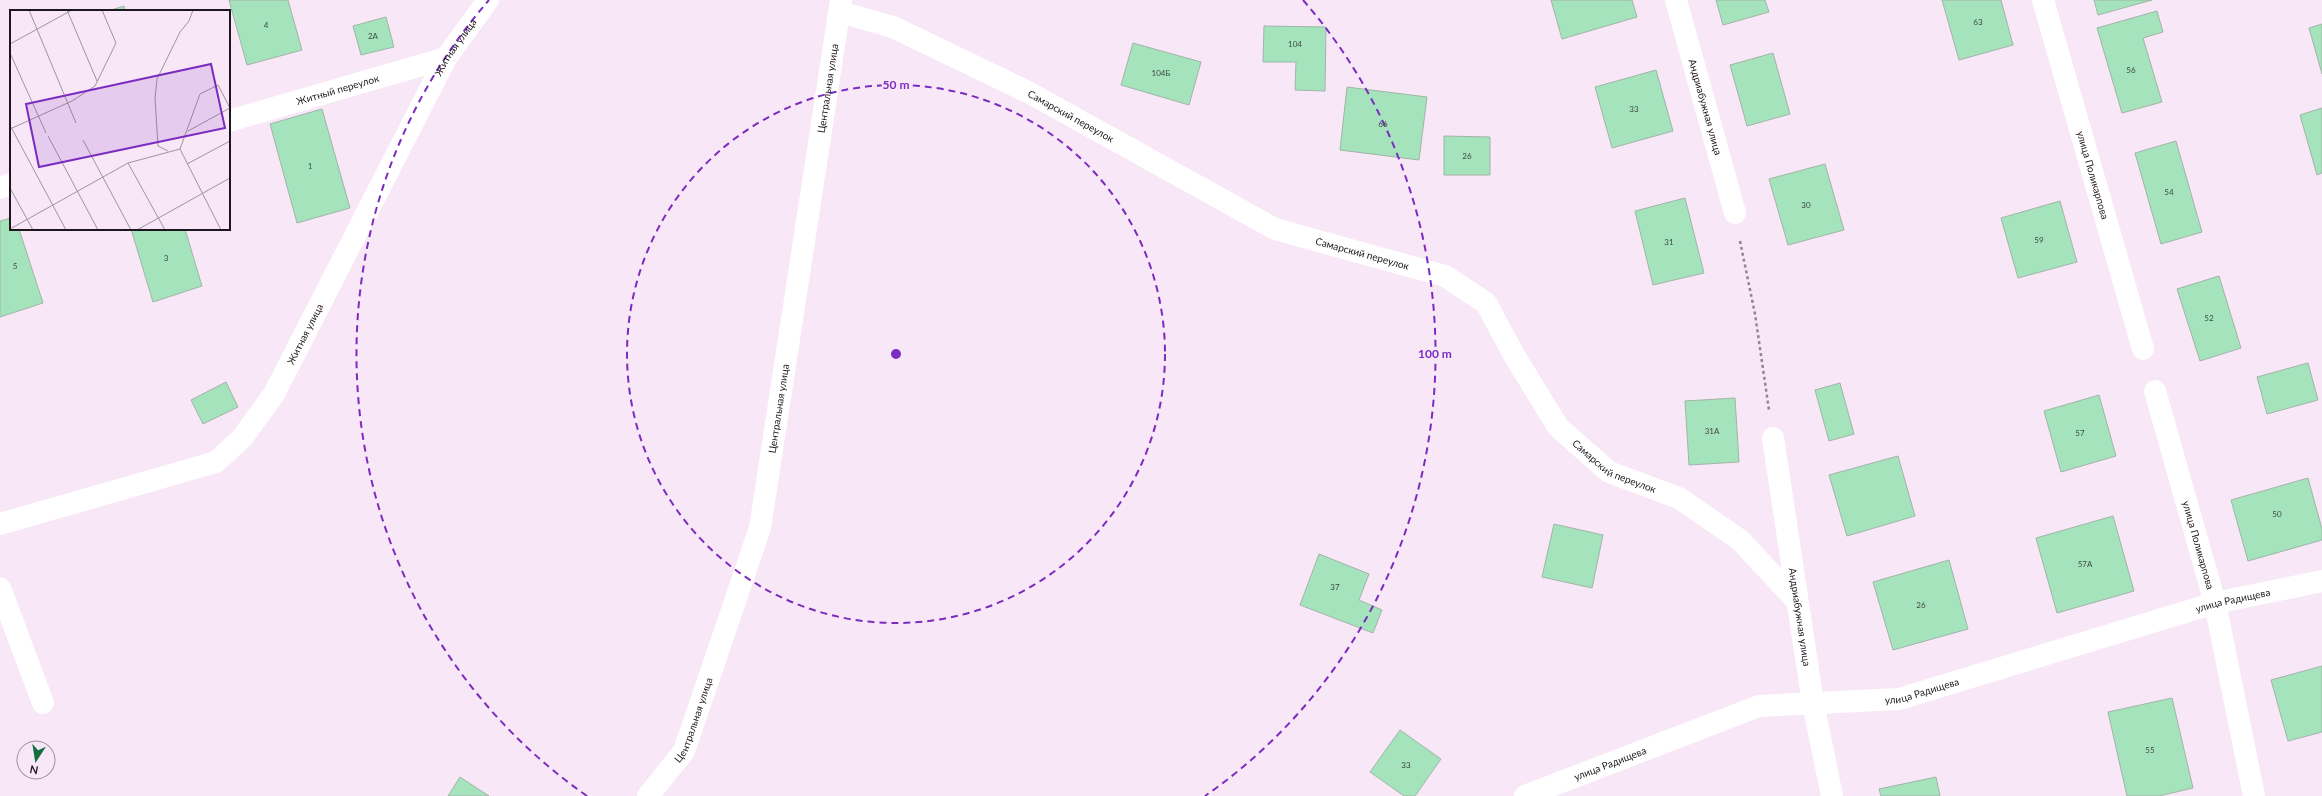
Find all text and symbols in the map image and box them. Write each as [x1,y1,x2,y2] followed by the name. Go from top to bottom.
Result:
[10,10,230,230] inset map
[432,16,479,78] street label: Житная улица
[1973,17,1983,27] house number: 63
[264,20,269,30] house number: 4
[368,31,379,41] house number: 2А
[1288,39,1302,49] house number: 104
[815,43,840,134] street label: Центральная улица
[1687,58,1725,156] street label: Андриабужная улица
[2126,65,2136,75] house number: 56
[1152,68,1170,78] house number: 104Б
[295,72,381,107] street label: Житный переулок
[883,77,909,92] text: 50 m
[1026,87,1117,145] street label: Самарский переулок
[1629,104,1639,114] house number: 33
[1378,119,1388,129] house number: 66
[2075,129,2111,221] street label: улица Поликарпова
[1462,151,1472,161] house number: 26
[308,161,313,171] house number: 1
[2164,187,2174,197] house number: 54
[1801,200,1811,210] house number: 30
[1314,235,1411,272] street label: Самарский переулок
[2034,235,2044,245] house number: 59
[1664,237,1674,247] house number: 31
[164,253,169,263] house number: 3
[13,261,18,271] house number: 5
[284,302,325,366] street label: Житная улица
[2204,313,2214,323] house number: 52
[1418,346,1452,361] text: 100 m
[889,347,903,361] centre of rings
[766,363,791,454] street label: Центральная улица
[1705,426,1720,436] house number: 31А
[2075,428,2085,438] house number: 57
[1570,437,1659,495] street label: Самарский переулок
[2180,499,2217,591] street label: улица Поликарпова
[2272,509,2282,519] house number: 50
[2078,559,2093,569] house number: 57А
[1787,567,1813,667] street label: Андриабужная улица
[1330,582,1340,592] house number: 37
[2194,586,2271,615] street label: улица Радищева
[1916,600,1926,610] house number: 26
[1885,675,1960,706] street label: улица Радищева
[671,676,715,765] street label: Центральная улица
[16,740,56,780] north arrow
[1572,744,1648,783] street label: улица Радищева
[2145,745,2155,755] house number: 55
[1401,760,1411,770] house number: 33
[28,763,39,778] text: N

